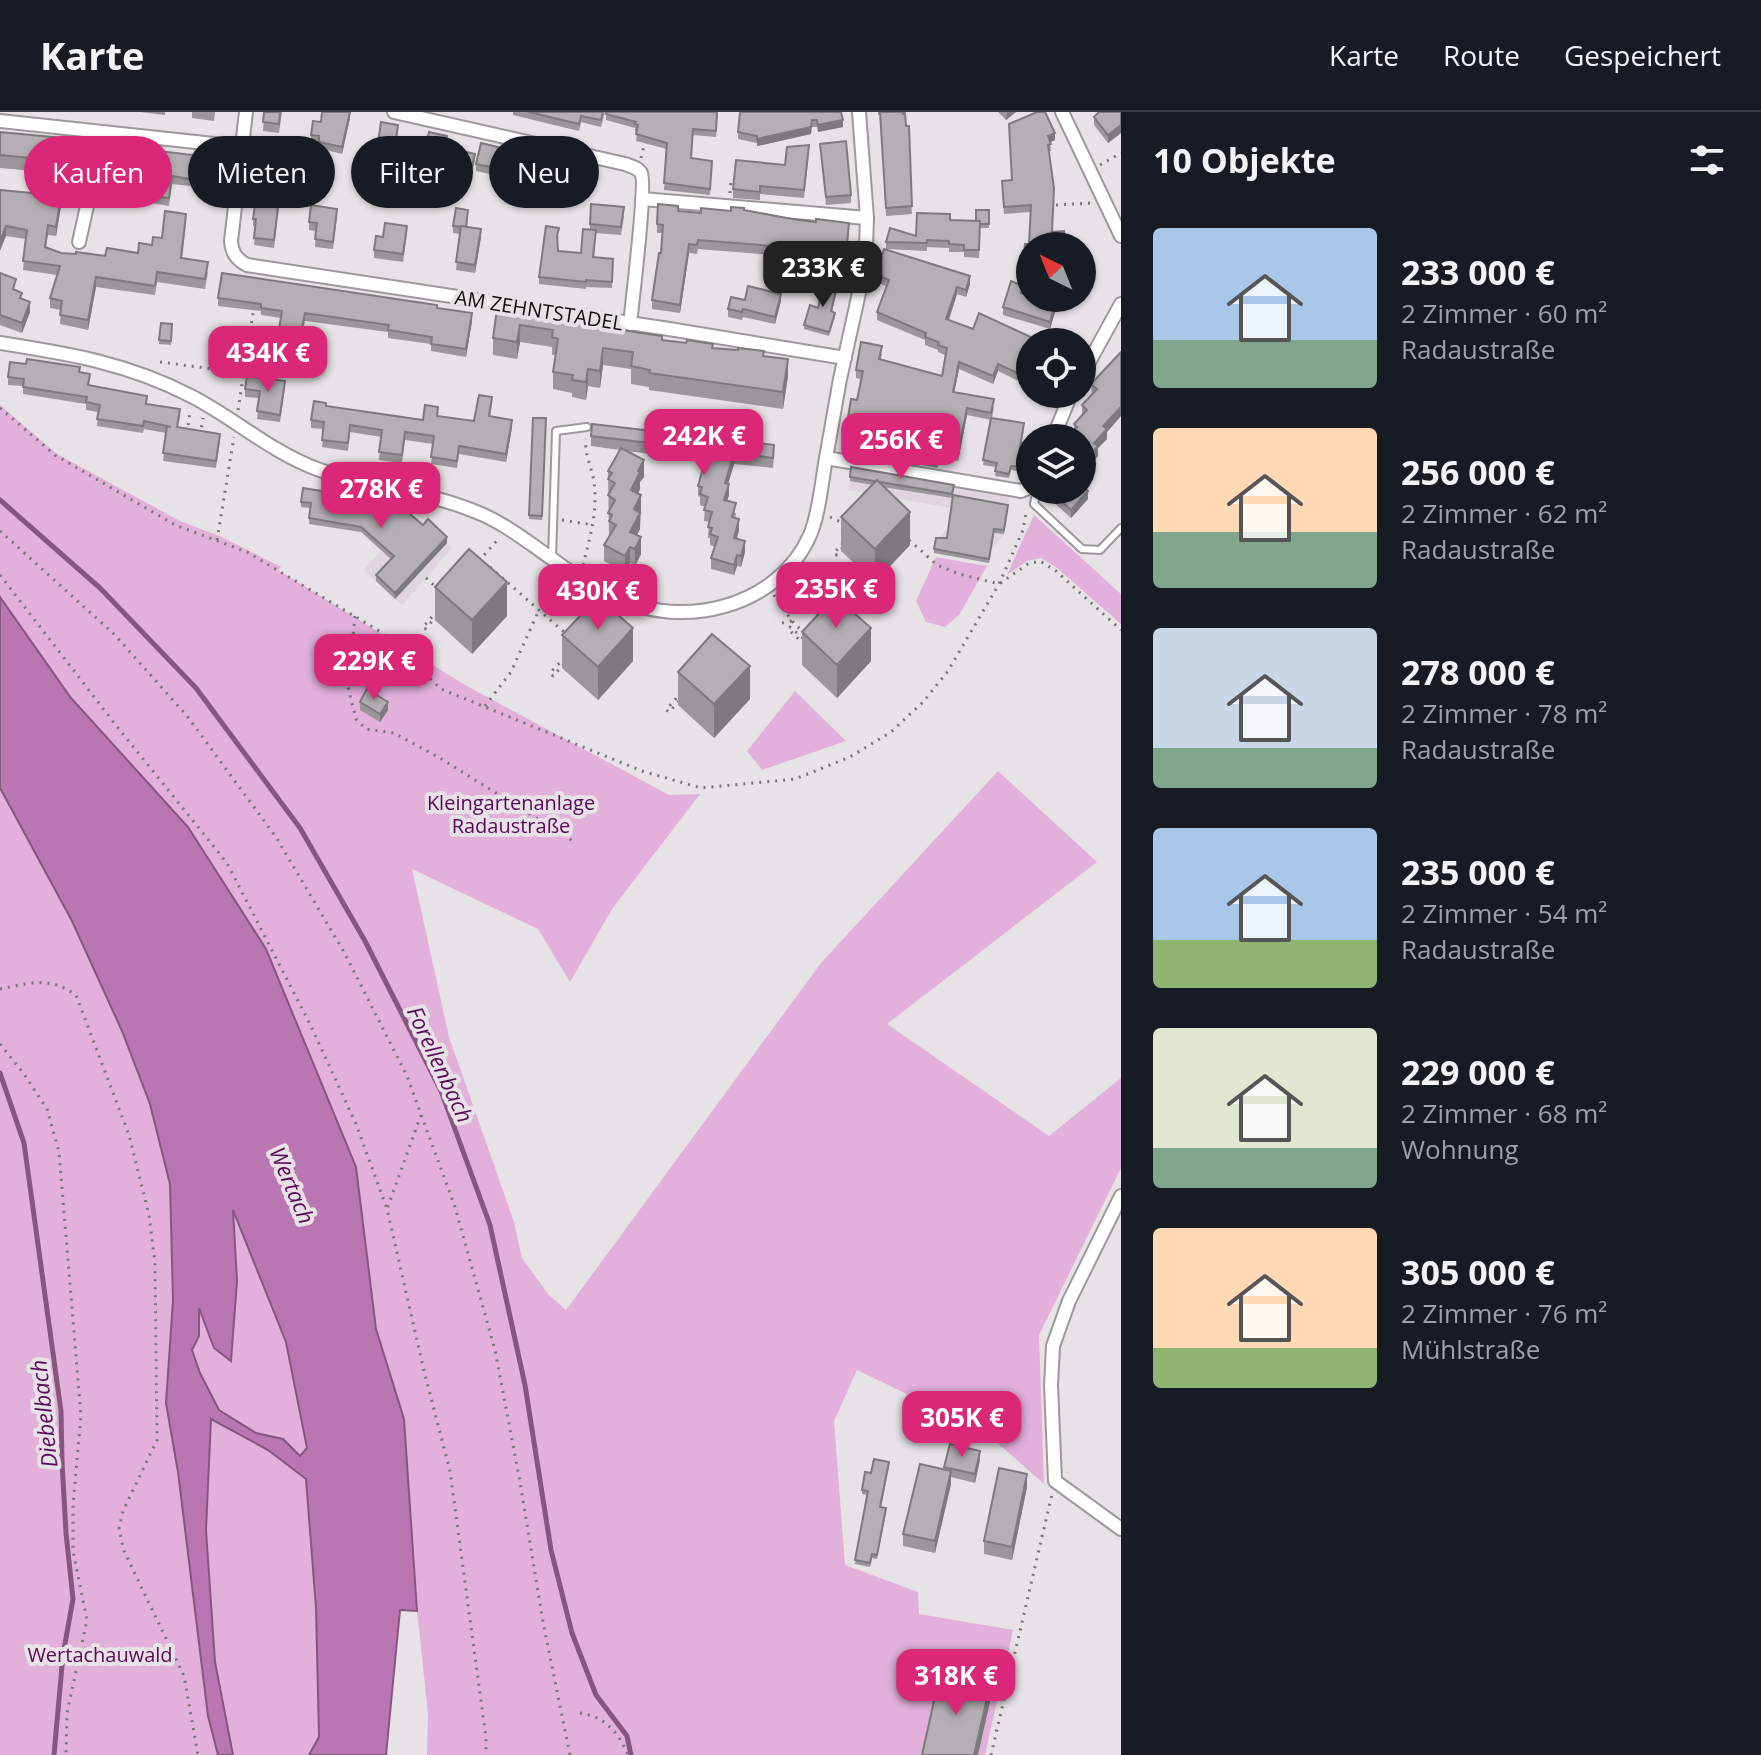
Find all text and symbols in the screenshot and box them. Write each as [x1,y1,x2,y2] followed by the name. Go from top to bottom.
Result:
[40,29,144,81] text: Karte
[1329,36,1399,74] text: Karte
[1443,36,1520,74] text: Route
[1564,36,1721,74] text: Gespeichert
[24,136,172,208] chip: Kaufen
[188,136,335,208] chip: Mieten
[351,136,473,208] chip: Filter
[489,136,599,208] chip: Neu
[1153,137,1336,183] text: 10 Objekte
[1685,138,1729,182] icon: filters
[1016,232,1096,312] north arrow
[1016,232,1096,504] map controls
[758,241,888,309] pin: 233K €
[781,249,865,285] text: 233K €
[1401,249,1555,295] text: 233 000 €
[1217,260,1313,356] icon: home
[453,283,625,337] street label: AM ZEHNTSTADEL
[1401,295,1607,331] text: 2 Zimmer · 60 m²
[203,326,333,394] pin: 434K €
[1016,328,1096,408] button: locate
[1401,331,1555,367] text: Radaustraße
[226,334,310,370] text: 434K €
[639,409,769,477] pin: 242K €
[836,413,966,481] pin: 256K €
[662,417,746,453] text: 242K €
[859,421,943,457] text: 256K €
[1016,424,1096,504] button: layers
[1401,449,1555,495] text: 256 000 €
[1217,460,1313,556] icon: home
[316,462,446,530] pin: 278K €
[339,470,423,506] text: 278K €
[1401,495,1607,531] text: 2 Zimmer · 62 m²
[1401,531,1555,567] text: Radaustraße
[771,562,901,630] pin: 235K €
[533,564,663,632] pin: 430K €
[794,570,878,606] text: 235K €
[556,572,640,608] text: 430K €
[309,634,439,702] pin: 229K €
[332,642,416,678] text: 229K €
[1401,649,1555,695] text: 278 000 €
[1217,660,1313,756] icon: home
[1401,695,1607,731] text: 2 Zimmer · 78 m²
[1401,731,1555,767] text: Radaustraße
[427,789,595,839] park label: Kleingartenanlage Radaustraße
[1401,849,1555,895] text: 235 000 €
[1217,860,1313,956] icon: home
[1401,895,1607,931] text: 2 Zimmer · 54 m²
[1401,931,1555,967] text: Radaustraße
[401,1001,481,1127] water label: Forellenbach
[1401,1049,1555,1095] text: 229 000 €
[1217,1060,1313,1156] icon: home
[1401,1095,1607,1131] text: 2 Zimmer · 68 m²
[1401,1131,1519,1167] text: Wohnung
[263,1142,323,1228] water label: Wertach
[1401,1249,1555,1295] text: 305 000 €
[1217,1260,1313,1356] icon: home
[1401,1295,1607,1331] text: 2 Zimmer · 76 m²
[1401,1331,1540,1367] text: Mühlstraße
[22,1359,64,1469] water label: Diebelbach
[897,1391,1027,1459] pin: 305K €
[920,1399,1004,1435] text: 305K €
[27,1641,173,1668] park label: Wertachauwald
[891,1649,1021,1717] pin: 318K €
[914,1657,998,1693] text: 318K €

